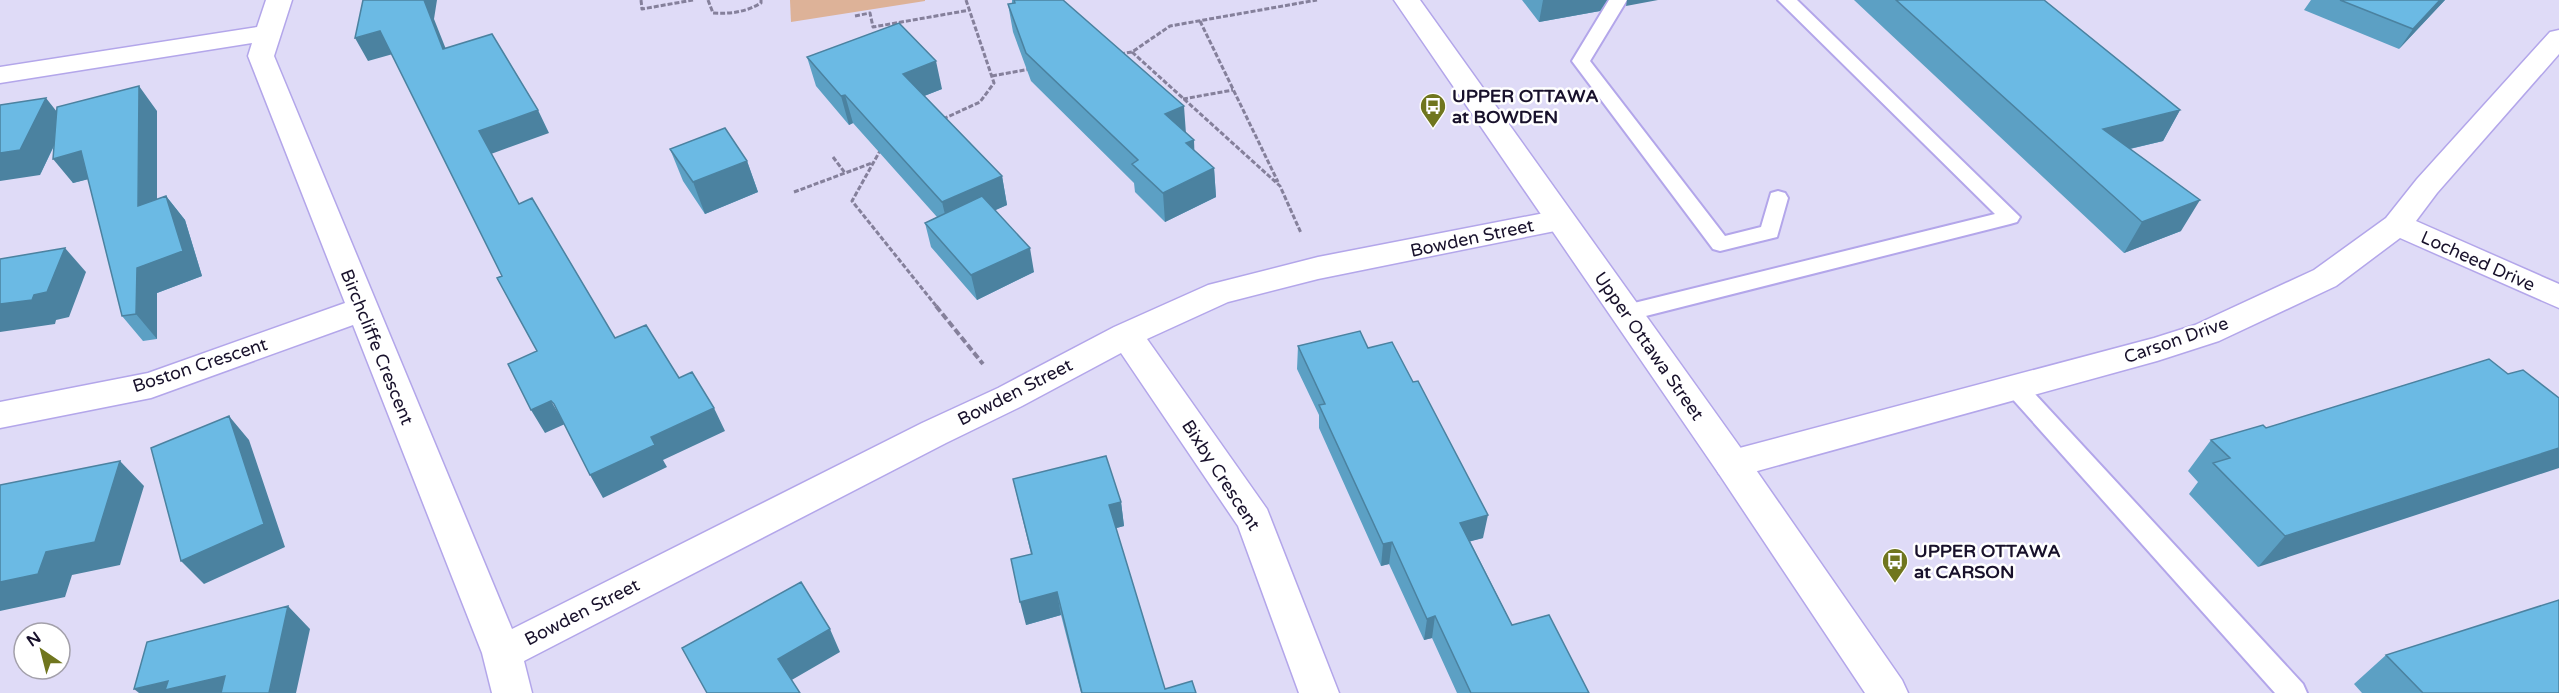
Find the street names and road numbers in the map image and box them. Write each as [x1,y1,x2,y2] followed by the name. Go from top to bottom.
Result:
[1408,214,1536,262] street label: Bowden Street
[2418,226,2538,296] street label: Locheed Drive
[336,266,418,428] street label: Birchcliffe Crescent
[1589,267,1709,425] street label: Upper Ottawa Street
[2121,312,2231,368] street label: Carson Drive
[130,333,270,397] street label: Boston Crescent
[954,354,1076,430] street label: Bowden Street
[1177,416,1265,534] street label: Bixby Crescent
[521,574,643,650] street label: Bowden Street

